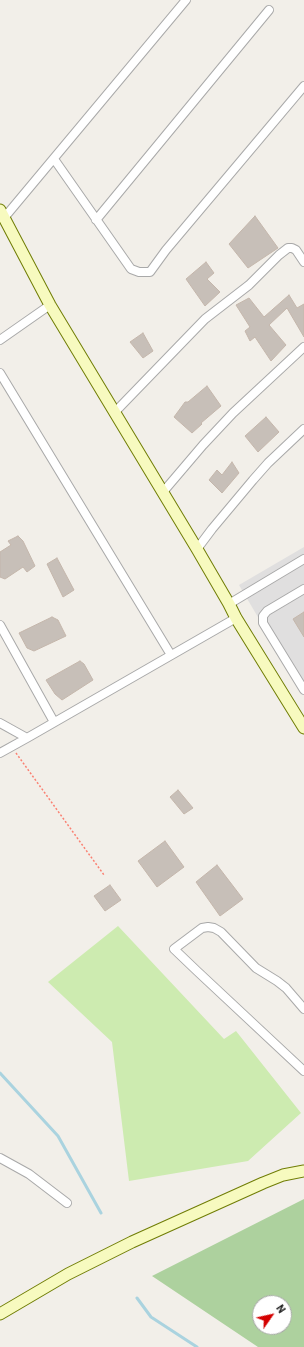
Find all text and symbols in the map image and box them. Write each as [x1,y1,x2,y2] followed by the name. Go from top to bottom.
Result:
[252,1295,292,1335] north arrow
[274,1302,289,1315] text: N

